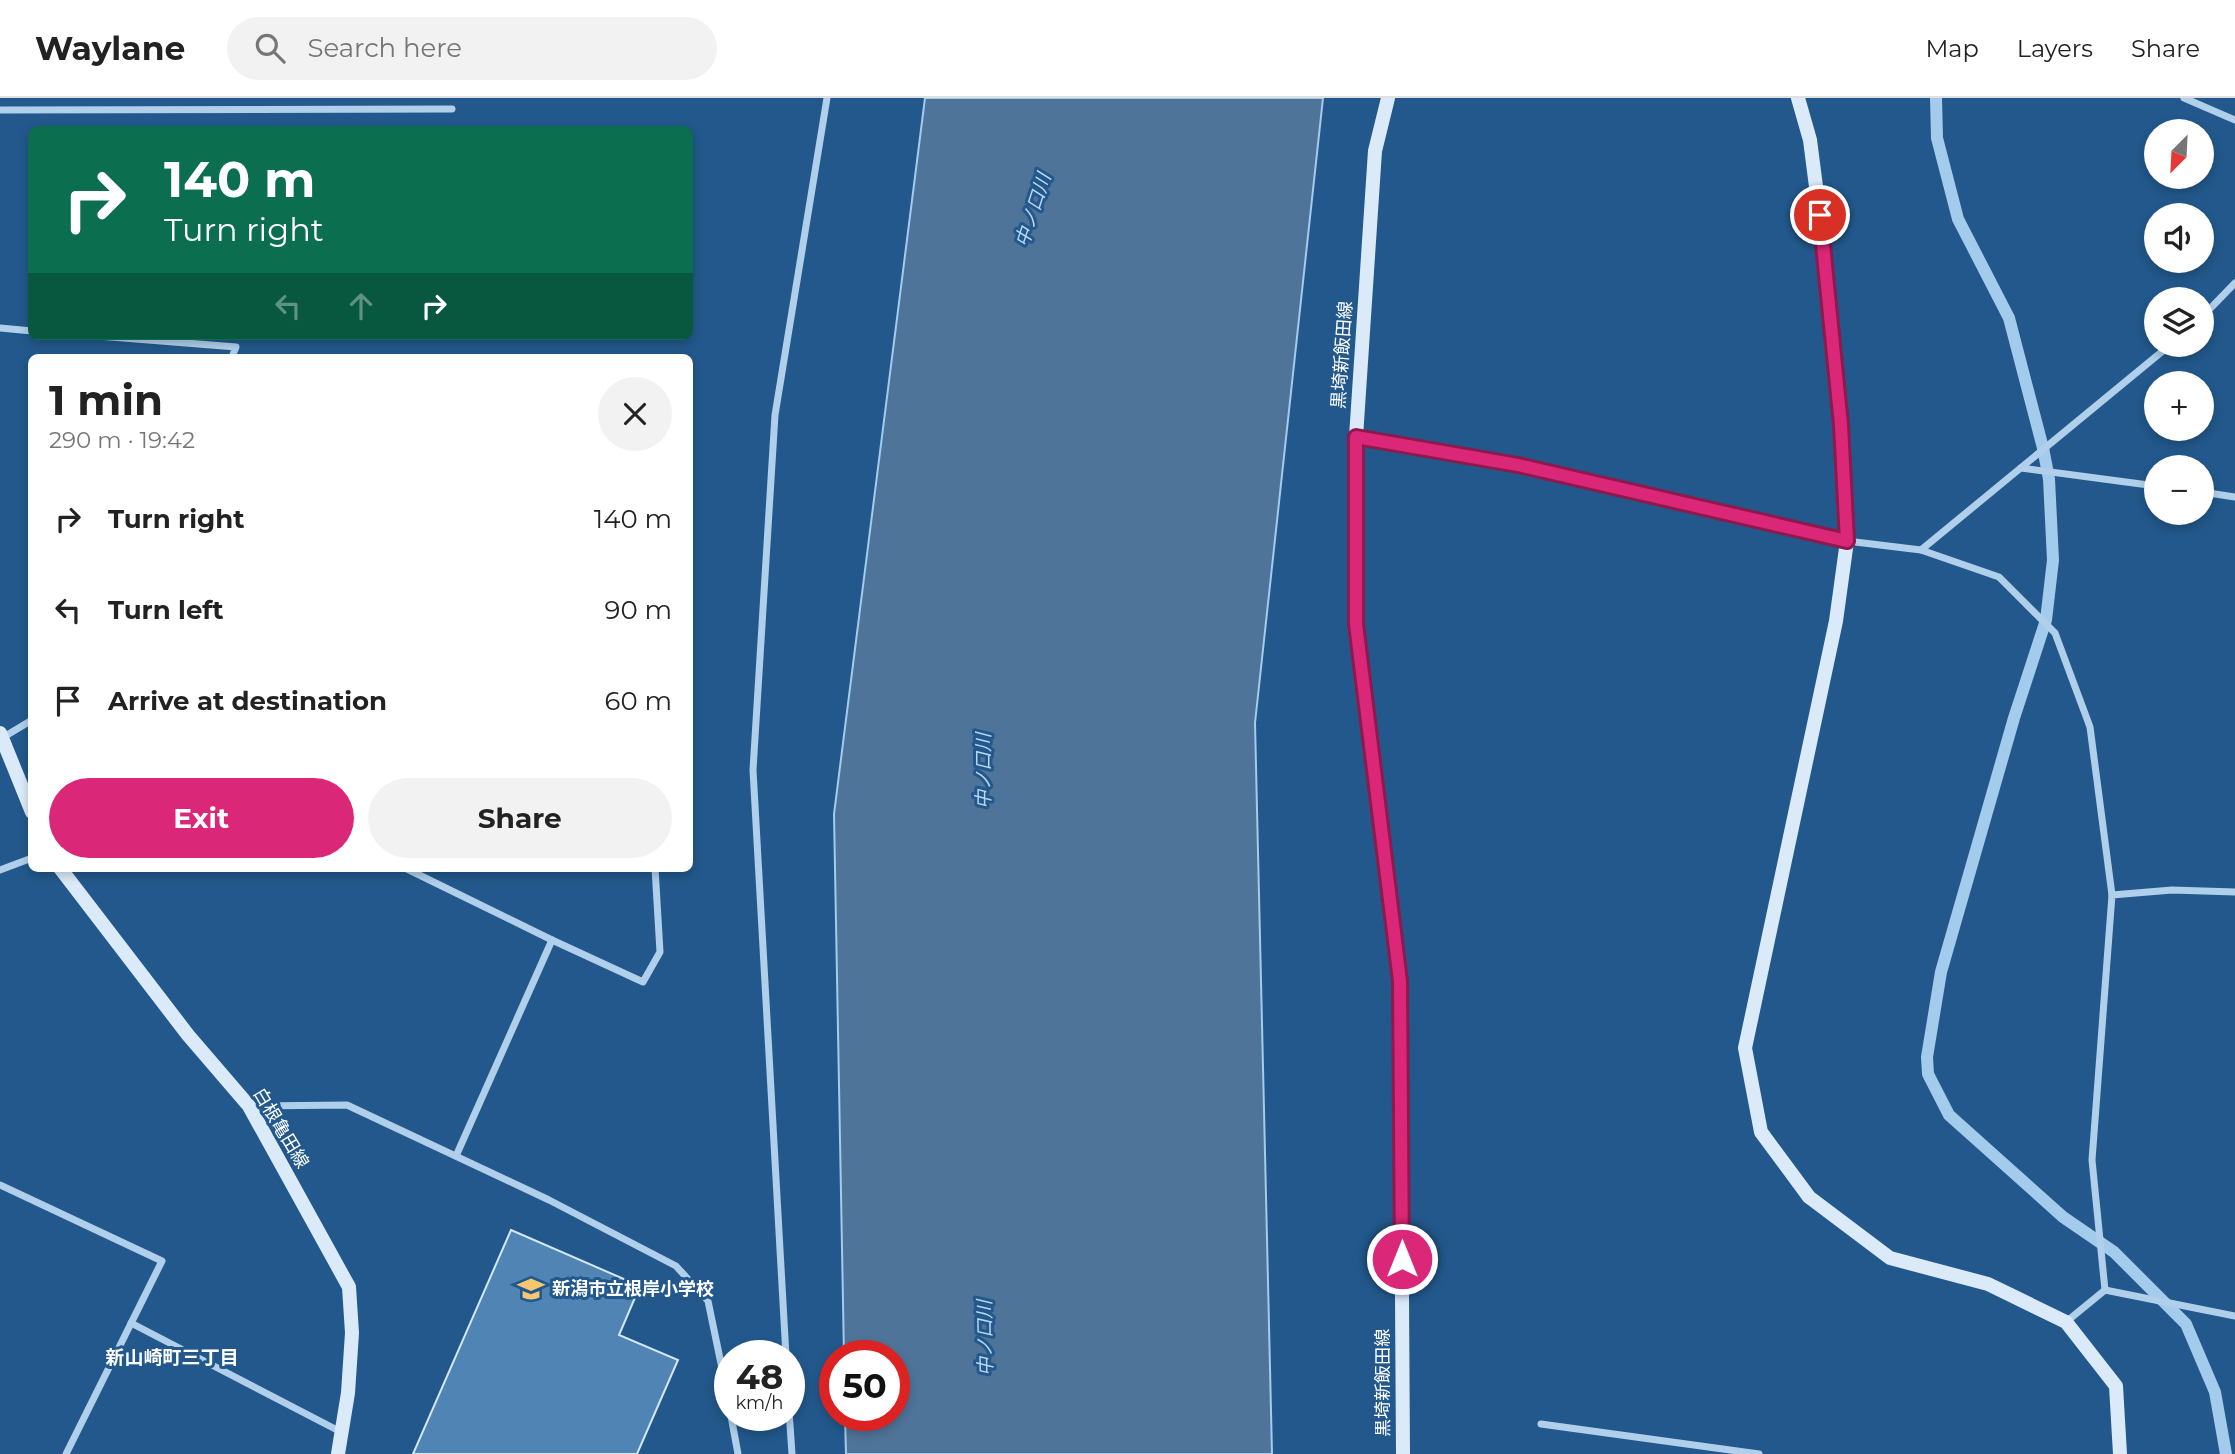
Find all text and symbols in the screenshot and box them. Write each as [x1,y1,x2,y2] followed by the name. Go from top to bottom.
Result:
[227,17,717,80] search box
[35,28,185,68] text: Waylane
[251,29,289,67] icon: search
[307,32,462,64] text: Search here
[1925,34,1979,63] text: Map
[2017,34,2093,63] text: Layers
[2131,34,2200,63] text: Share
[2144,119,2214,189] north arrow
[2144,119,2214,525] map controls
[164,150,316,209] text: 140 m
[49,154,140,245] icon: right
[1010,168,1056,250] water label: 中ノ口川
[1790,185,1850,245] pin
[1801,196,1839,234] icon: arrive
[2144,203,2214,273] button: sound
[164,210,324,249] text: Turn right
[269,287,307,325] icon: left
[342,287,380,325] icon: ahead
[415,287,453,325] icon: right
[2144,287,2214,357] button: layers
[1327,300,1357,410] street label: 黒埼新飯田線
[2144,371,2214,441] button: +
[49,374,163,426] text: 1 min
[598,377,672,451] button: close
[49,426,195,454] text: 290 m · 19:42
[2144,455,2214,525] button: −
[49,500,87,538] icon: right
[108,503,244,535] text: Turn right
[594,503,672,535] text: 140 m
[49,591,87,629] icon: left
[108,594,224,626] text: Turn left
[605,594,672,626] text: 90 m
[49,682,87,720] icon: arrive
[108,685,387,717] text: Arrive at destination
[605,685,672,717] text: 60 m
[972,731,995,809] water label: 中ノ口川
[49,778,354,858] button: Exit
[368,778,672,858] button: Share
[248,1084,314,1172] street label: 白根亀田線
[1365,1222,1439,1296] position arrow
[516,1274,546,1304] school or university icon: 新潟市立根岸小学校
[552,1278,714,1300] place label: 新潟市立根岸小学校
[973,1298,997,1376] water label: 中ノ口川
[1372,1329,1394,1437] street label: 黒埼新飯田線
[819,1340,910,1431] speed limit sign: 50
[105,1346,239,1369] district label: 新山崎町三丁目
[736,1355,783,1398] text: 48
[735,1392,784,1414] text: km/h

